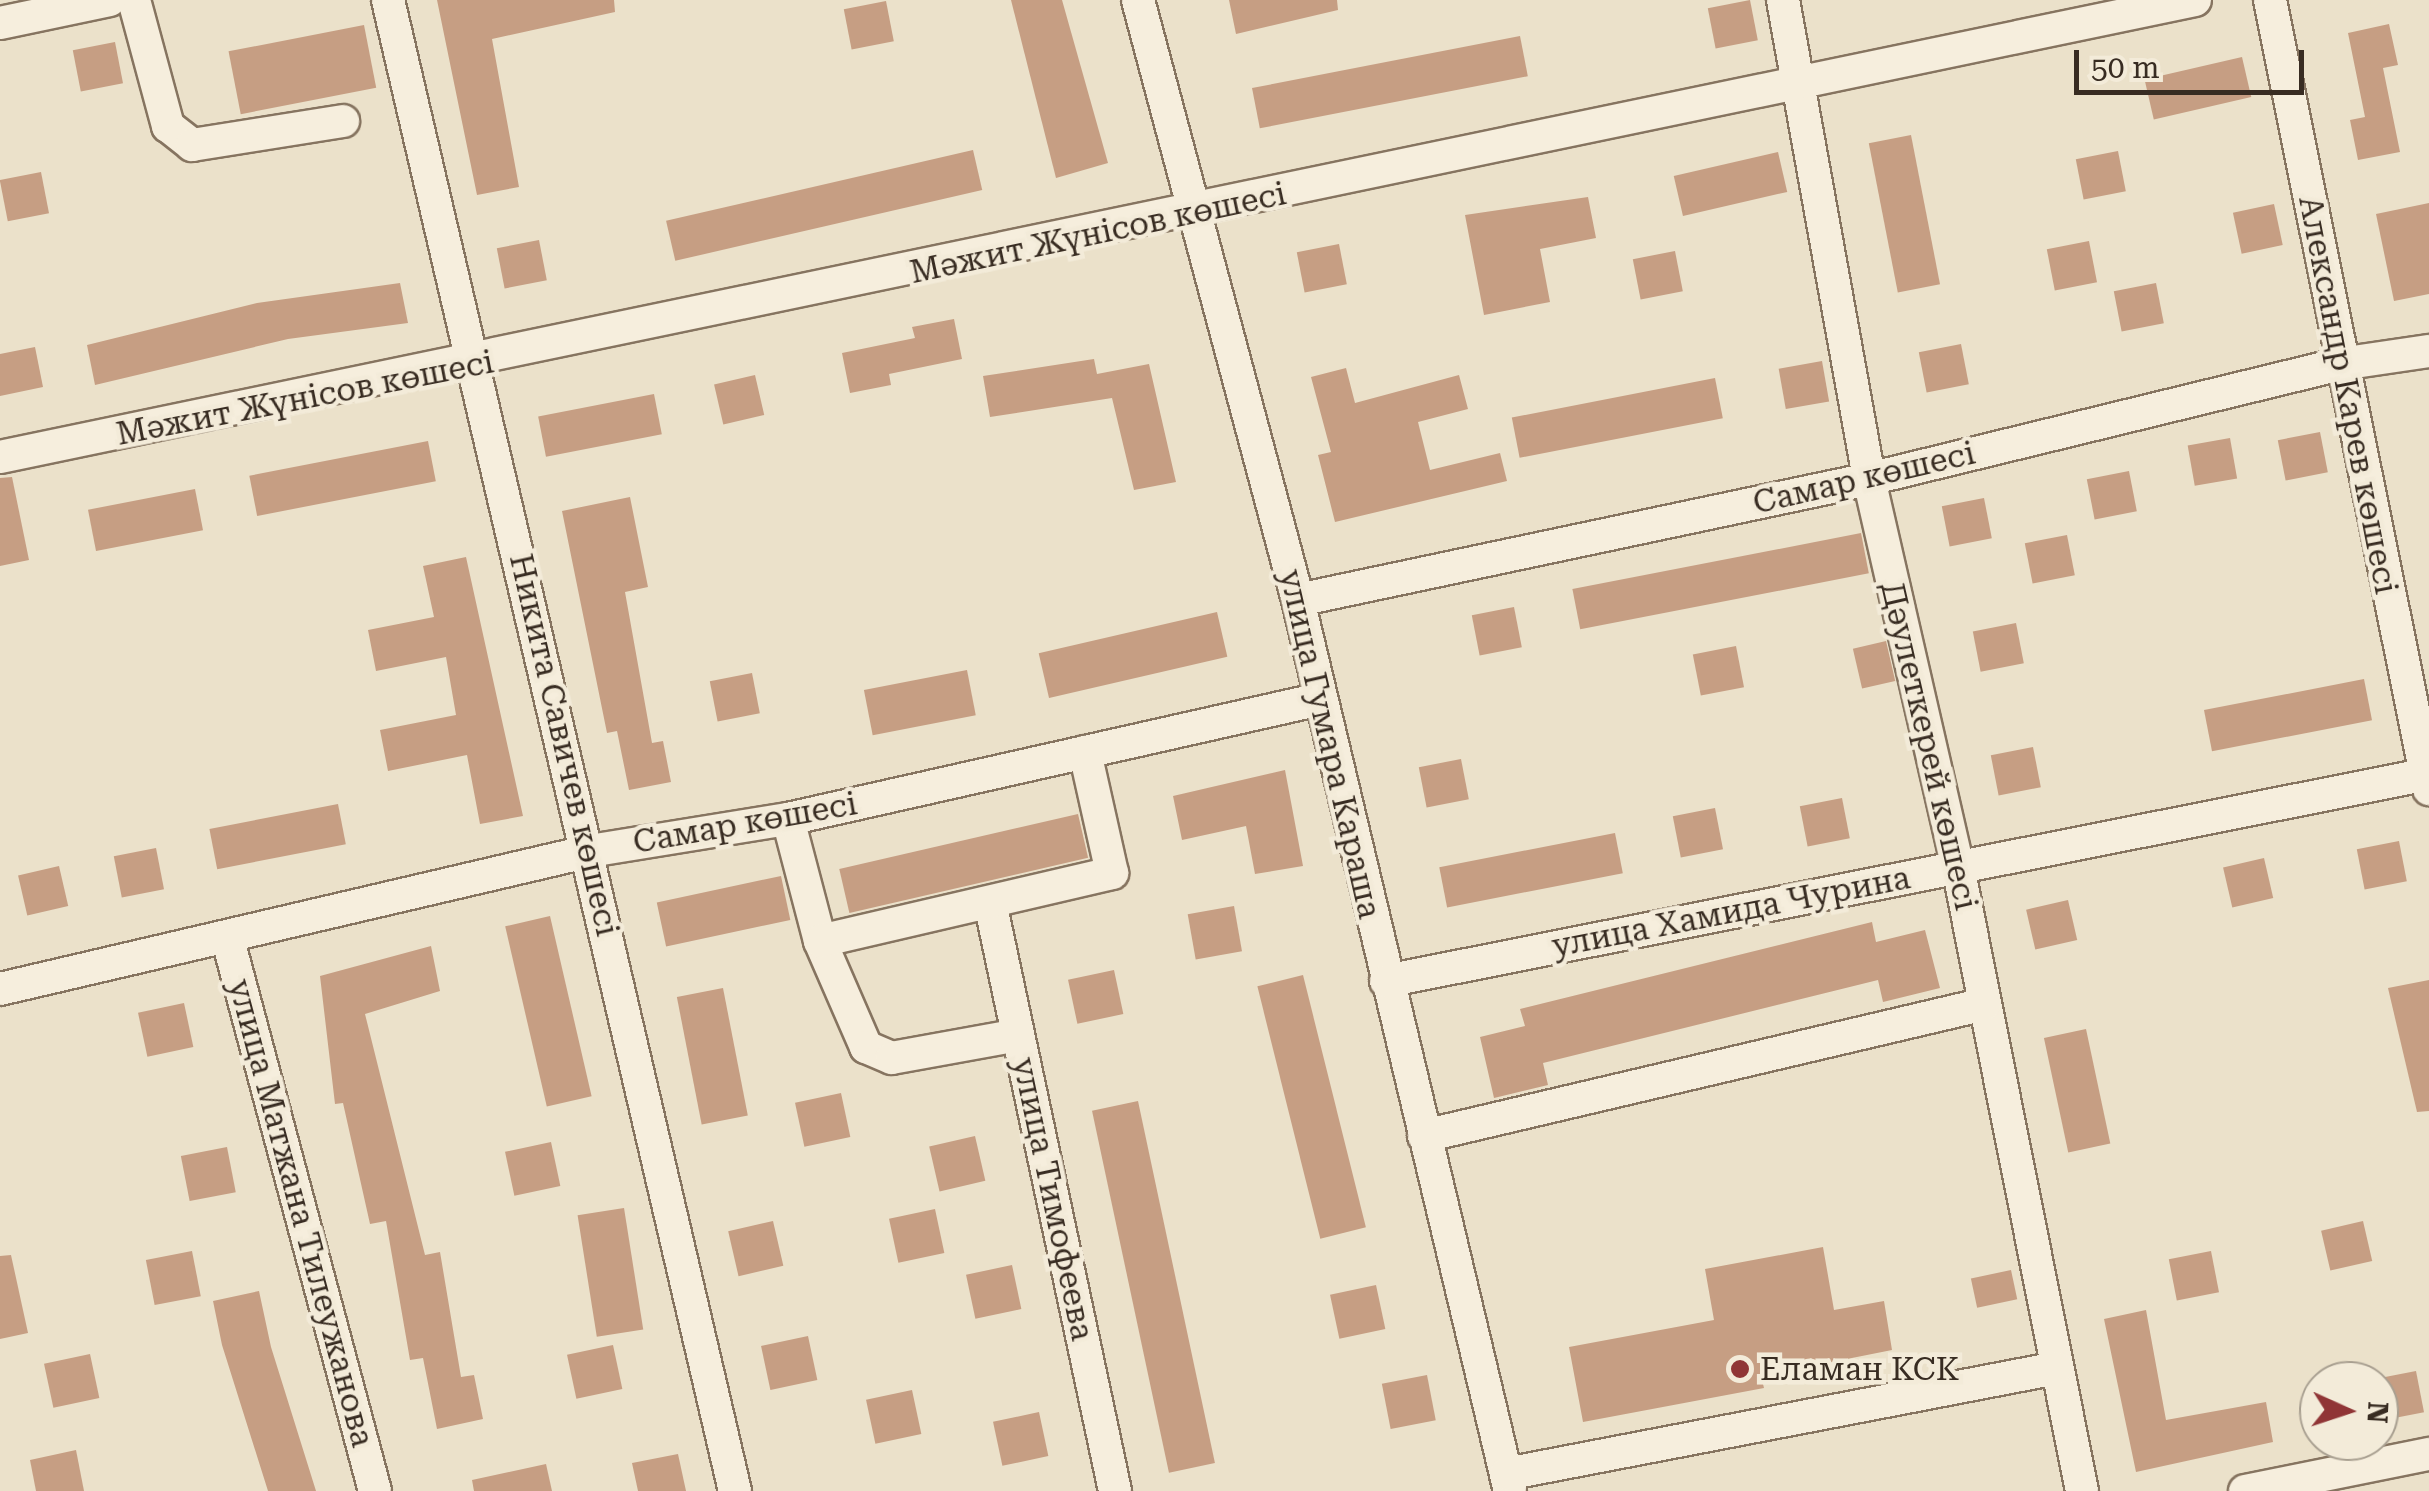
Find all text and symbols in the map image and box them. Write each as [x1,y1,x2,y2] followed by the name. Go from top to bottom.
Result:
[2079,30,2309,92] scale bar
[2091,50,2160,85] text: 50 m
[906,174,1290,292] street label: Мәжит Жүнісов көшесі
[2291,193,2405,597] street label: Александр Карев көшесі
[113,343,497,453] street label: Мәжит Жүнісов көшесі
[1749,434,1979,522] street label: Самар көшесі
[501,550,627,940] street label: Никита Савичев көшесі
[1271,566,1389,922] street label: улица Гумара Караша
[1873,578,1985,914] street label: Дәулеткерей көшесі
[630,784,860,862] street label: Самар көшесі
[1549,858,1913,966] street label: улица Хамида Чурина
[220,975,382,1451] street label: улица Матжана Тилеужанова
[1004,1054,1102,1344] street label: улица Тимофеева
[1760,1350,1959,1388] place label: Еламан КСК
[1729,1358,1751,1380] marker: Еламан КСК
[2299,1361,2399,1461] north arrow
[2360,1401,2395,1424] text: N

